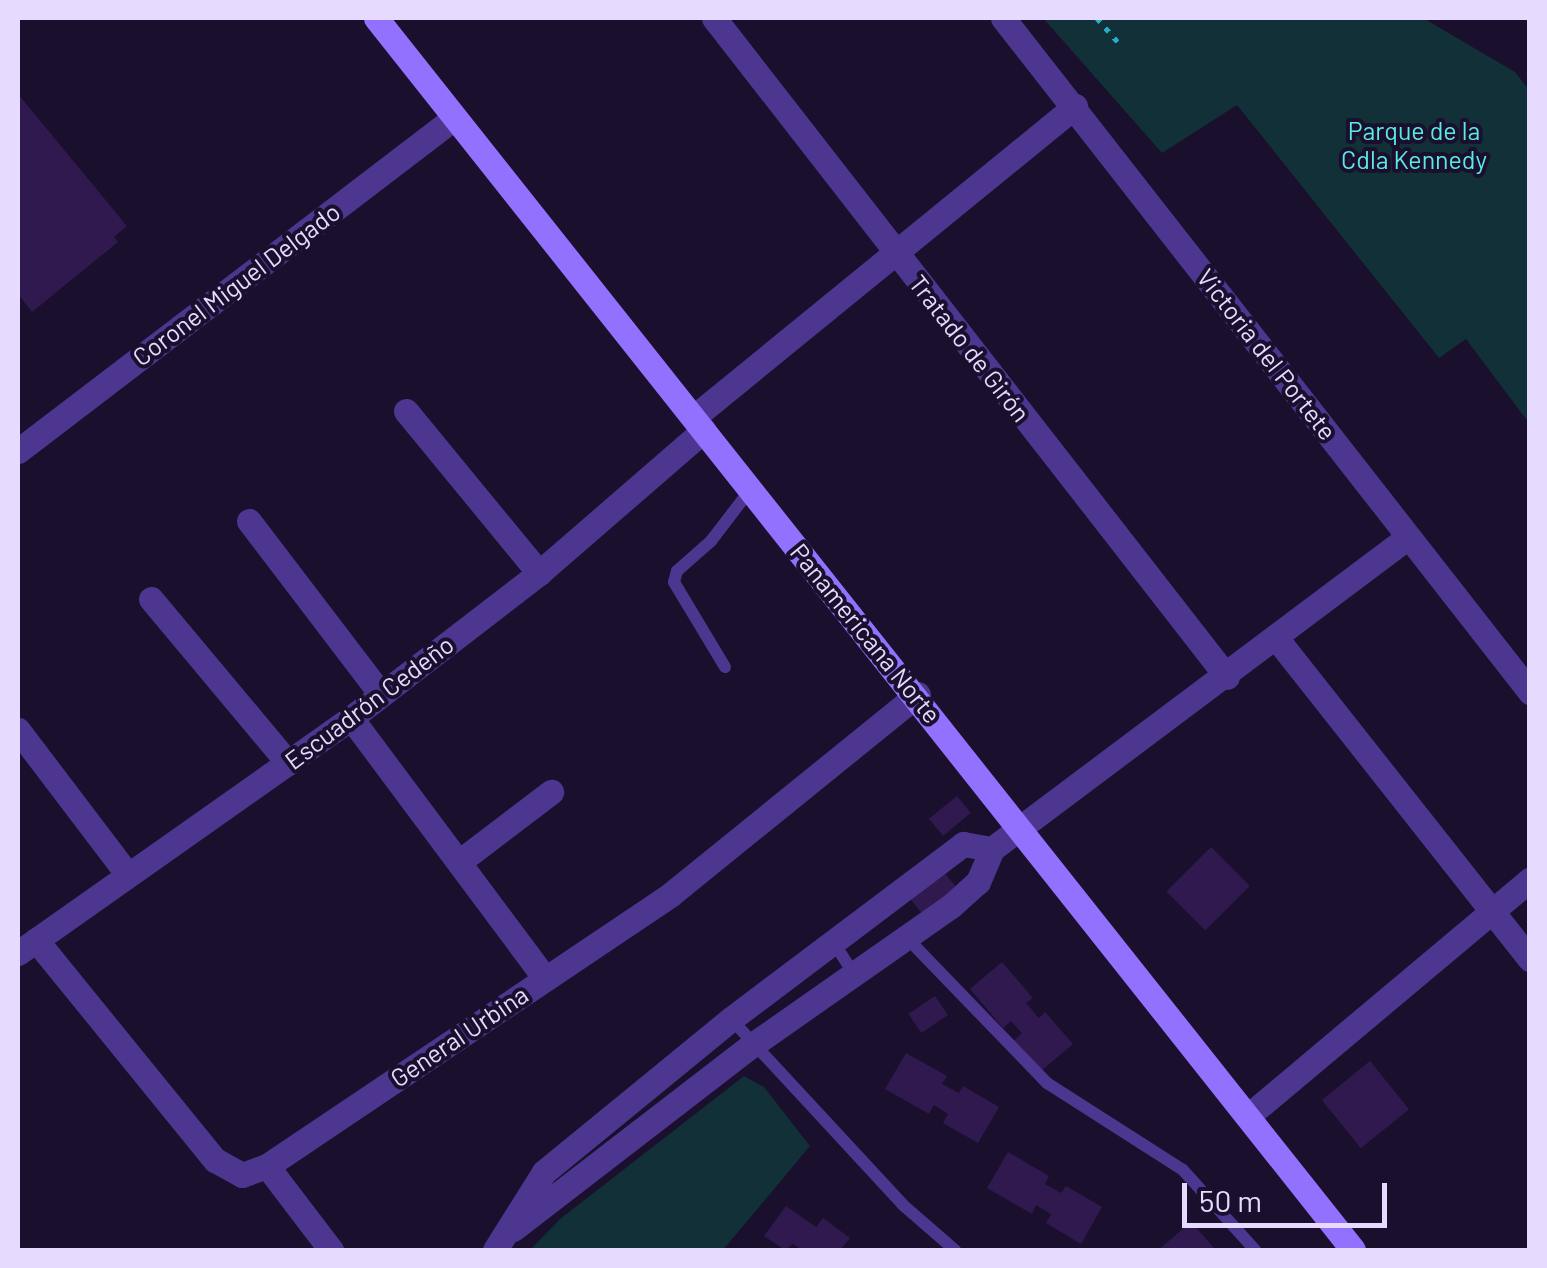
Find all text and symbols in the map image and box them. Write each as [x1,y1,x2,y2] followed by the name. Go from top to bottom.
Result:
[1341,116,1487,175] park label: Parque de la Cdla Kennedy
[126,196,346,372] street label: Coronel Miguel Delgado
[1191,263,1343,445] street label: Victoria del Portete
[903,269,1037,427] street label: Tratado de Girón
[784,537,948,729] street label: Panamericana Norte
[279,629,459,775] street label: Escuadrón Cedeño
[385,979,533,1093] street label: General Urbina
[1187,1163,1392,1225] scale bar
[1199,1182,1262,1218] text: 50 m

